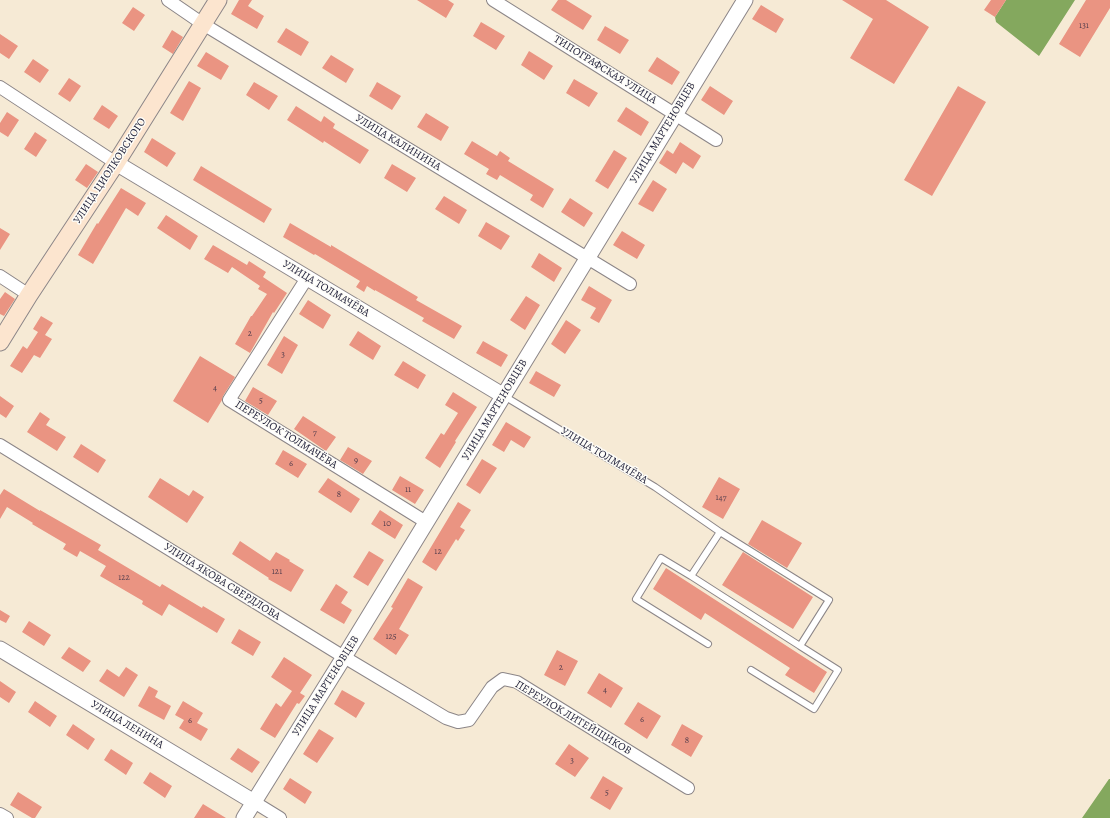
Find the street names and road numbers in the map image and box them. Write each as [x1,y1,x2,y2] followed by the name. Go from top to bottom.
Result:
[551,33,659,107] street label: ТИПОГРАФСКАЯ УЛИЦА
[628,80,698,186] street label: УЛИЦА МАРТЕНОВЦЕВ
[353,112,443,174] street label: УЛИЦА КАЛИНИНА
[71,116,149,226] street label: УЛИЦА ЦИОЛКОВСКОГО
[280,258,372,320] street label: УЛИЦА ТОЛМАЧЁВА
[460,357,530,463] street label: УЛИЦА МАРТЕНОВЦЕВ
[232,398,340,472] street label: ПЕРЕУЛОК ТОЛМАЧЁВА
[558,425,650,487] street label: УЛИЦА ТОЛМАЧЁВА
[161,541,283,623] street label: УЛИЦА ЯКОВА СВЕРДЛОВА
[290,634,362,738] street label: УЛИЦА МАРТЕНОВЦЕВ
[512,678,634,758] street label: ПЕРЕУЛОК ЛИТЕЙЩИКОВ
[88,698,166,752] street label: УЛИЦА ЛЕНИНА

